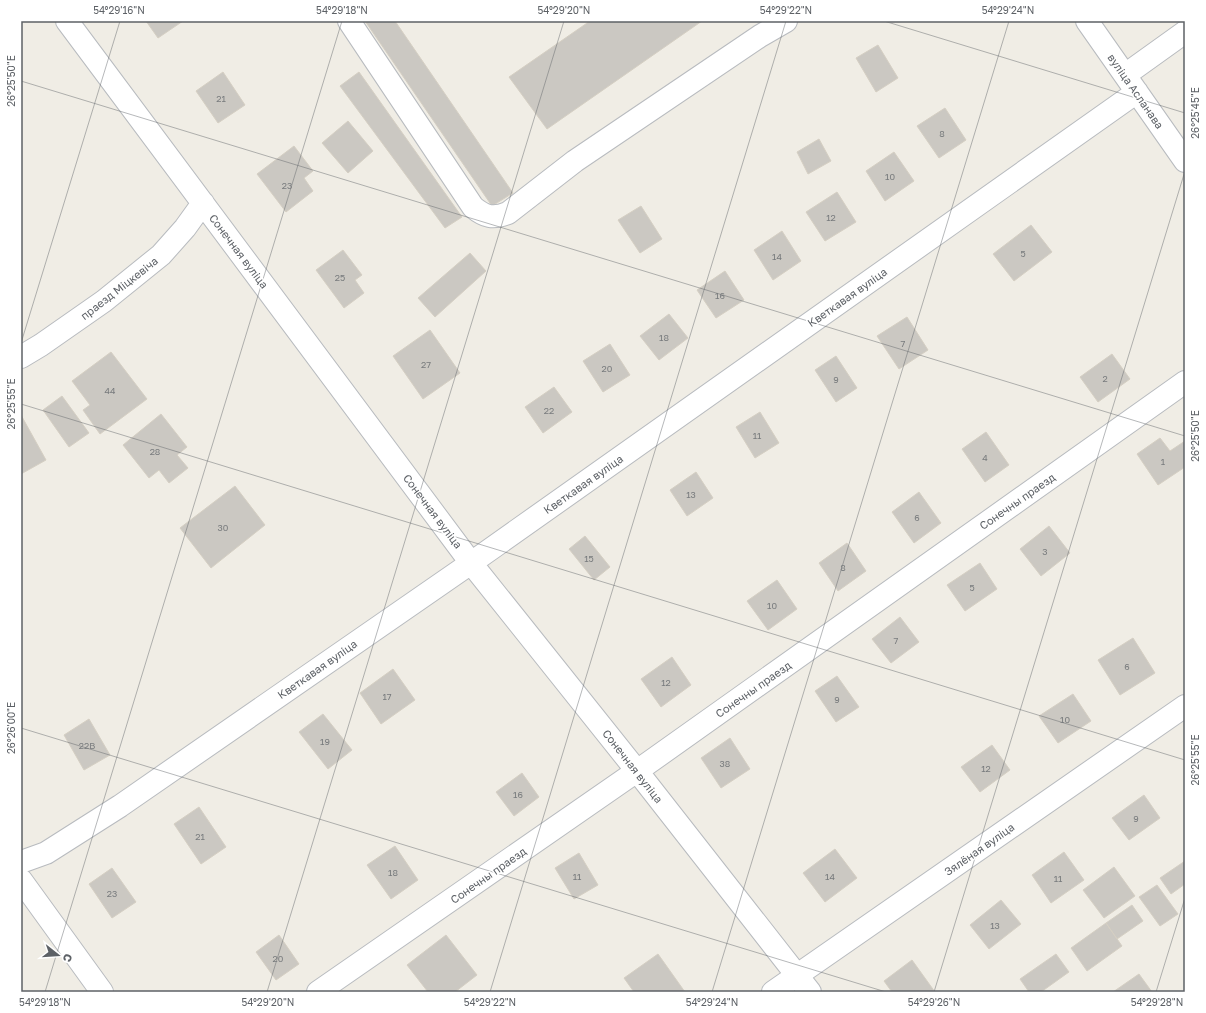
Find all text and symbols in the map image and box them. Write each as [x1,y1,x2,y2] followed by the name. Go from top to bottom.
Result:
[93,4,145,16] text: 54°29'16"N
[316,4,368,16] text: 54°29'18"N
[538,4,590,16] text: 54°29'20"N
[760,4,812,16] text: 54°29'22"N
[982,4,1034,16] text: 54°29'24"N
[1105,51,1167,131] street label: вуліца Асланава
[5,55,17,107] text: 26°25'50"E
[1189,87,1201,139] text: 26°25'45"E
[216,93,226,104] house number: 21
[939,128,945,139] house number: 8
[885,171,895,182] house number: 10
[282,180,292,191] house number: 23
[207,211,271,291] street label: Сонечная вуліца
[826,212,836,223] house number: 12
[1020,248,1026,259] house number: 5
[772,251,782,262] house number: 14
[78,254,160,322] street label: праезд Міцкевіча
[805,265,889,329] street label: Кветкавая вуліца
[335,272,345,283] house number: 25
[715,290,725,301] house number: 16
[659,332,669,343] house number: 18
[901,338,906,349] house number: 7
[421,359,431,370] house number: 27
[602,363,613,374] house number: 20
[1102,373,1108,384] house number: 2
[833,374,839,385] house number: 9
[5,378,17,430] text: 26°25'55"E
[105,385,116,396] house number: 44
[544,405,554,416] house number: 22
[1189,410,1201,462] text: 26°25'50"E
[753,430,762,441] house number: 11
[150,446,160,457] house number: 28
[541,452,625,516] street label: Кветкавая вуліца
[982,452,988,463] house number: 4
[1161,456,1166,467] house number: 1
[977,470,1058,532] street label: Сонечны праезд
[401,471,465,551] street label: Сонечная вуліца
[686,489,696,500] house number: 13
[914,512,920,523] house number: 6
[218,522,229,533] house number: 30
[1042,546,1048,557] house number: 3
[584,553,594,564] house number: 15
[840,562,846,573] house number: 8
[969,582,975,593] house number: 5
[767,600,777,611] house number: 10
[894,635,899,646] house number: 7
[275,637,359,701] street label: Кветкавая вуліца
[713,658,794,720] street label: Сонечны праезд
[1124,661,1130,672] house number: 6
[661,677,671,688] house number: 12
[382,691,392,702] house number: 17
[834,694,840,705] house number: 9
[5,702,17,754] text: 26°26'00"E
[1060,714,1070,725] house number: 10
[600,727,666,805] street label: Сонечная вуліца
[1189,734,1201,786] text: 26°25'55"E
[320,736,330,747] house number: 19
[79,740,95,751] house number: 22В
[720,758,730,769] house number: 38
[981,763,991,774] house number: 12
[513,789,523,800] house number: 16
[1133,813,1139,824] house number: 9
[942,820,1016,878] street label: Зялёная вуліца
[195,831,205,842] house number: 21
[448,844,529,906] street label: Сонечны праезд
[388,867,398,878] house number: 18
[573,871,582,882] house number: 11
[825,871,835,882] house number: 14
[1054,873,1063,884] house number: 11
[107,888,117,899] house number: 23
[990,920,1000,931] house number: 13
[38,935,78,975] north arrow
[61,952,75,964] text: С
[273,953,284,964] house number: 20
[19,996,71,1008] text: 54°29'18"N
[242,996,294,1008] text: 54°29'20"N
[464,996,516,1008] text: 54°29'22"N
[686,996,738,1008] text: 54°29'24"N
[908,996,960,1008] text: 54°29'26"N
[1131,996,1183,1008] text: 54°29'28"N

